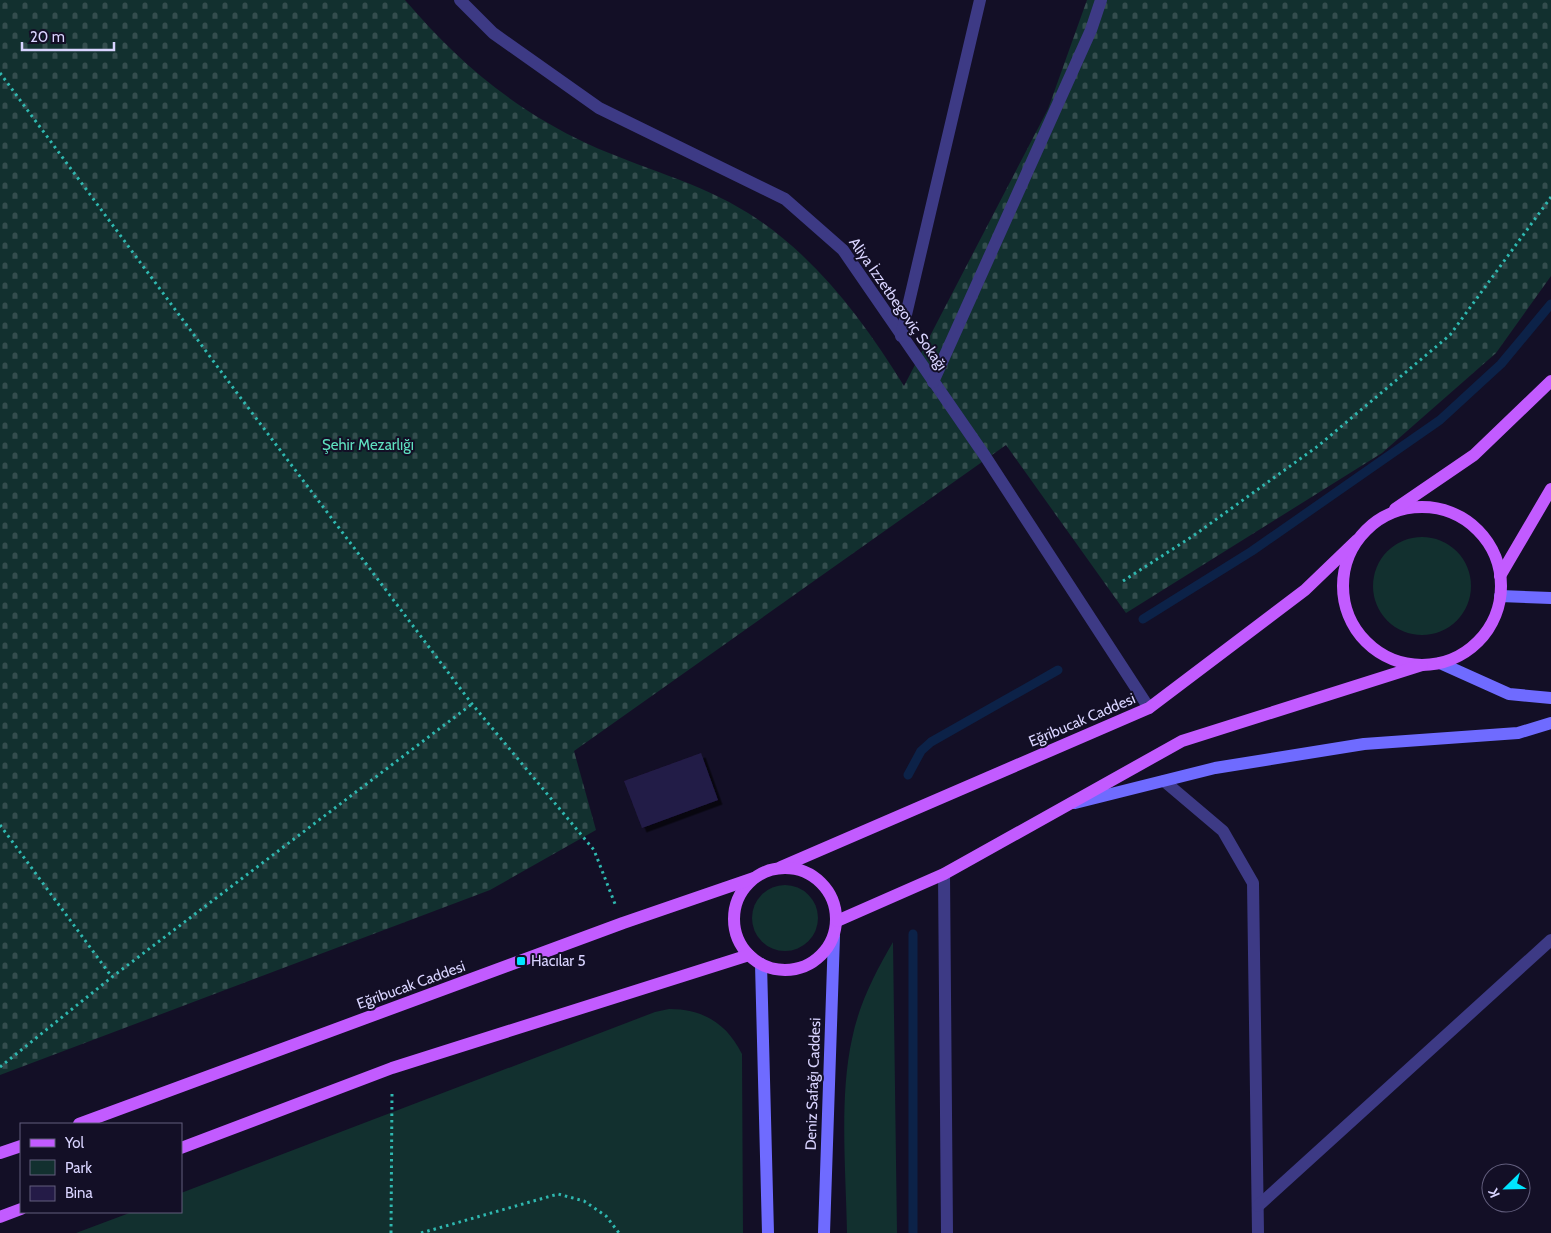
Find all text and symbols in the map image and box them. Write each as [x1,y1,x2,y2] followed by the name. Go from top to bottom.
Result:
[22,20,115,52] scale bar
[30,28,65,46] text: 20 m
[845,233,952,374] street label: Aliya İzzetbegoviç Sokağı
[322,436,414,454] park label: Şehir Mezarlığı
[1026,689,1138,751] street label: Eğribucak Caddesi
[531,952,586,970] place label: Hacılar 5
[515,955,527,967] marker: Hacılar 5
[354,957,468,1013] street label: Eğribucak Caddesi
[802,1017,824,1151] street label: Deniz Safağı Caddesi
[20,1123,182,1213] legend
[64,1134,84,1152] text: Yol
[65,1159,92,1177] text: Park
[1481,1163,1531,1213] north arrow
[65,1184,93,1202] text: Bina
[1484,1185,1504,1201] text: K

